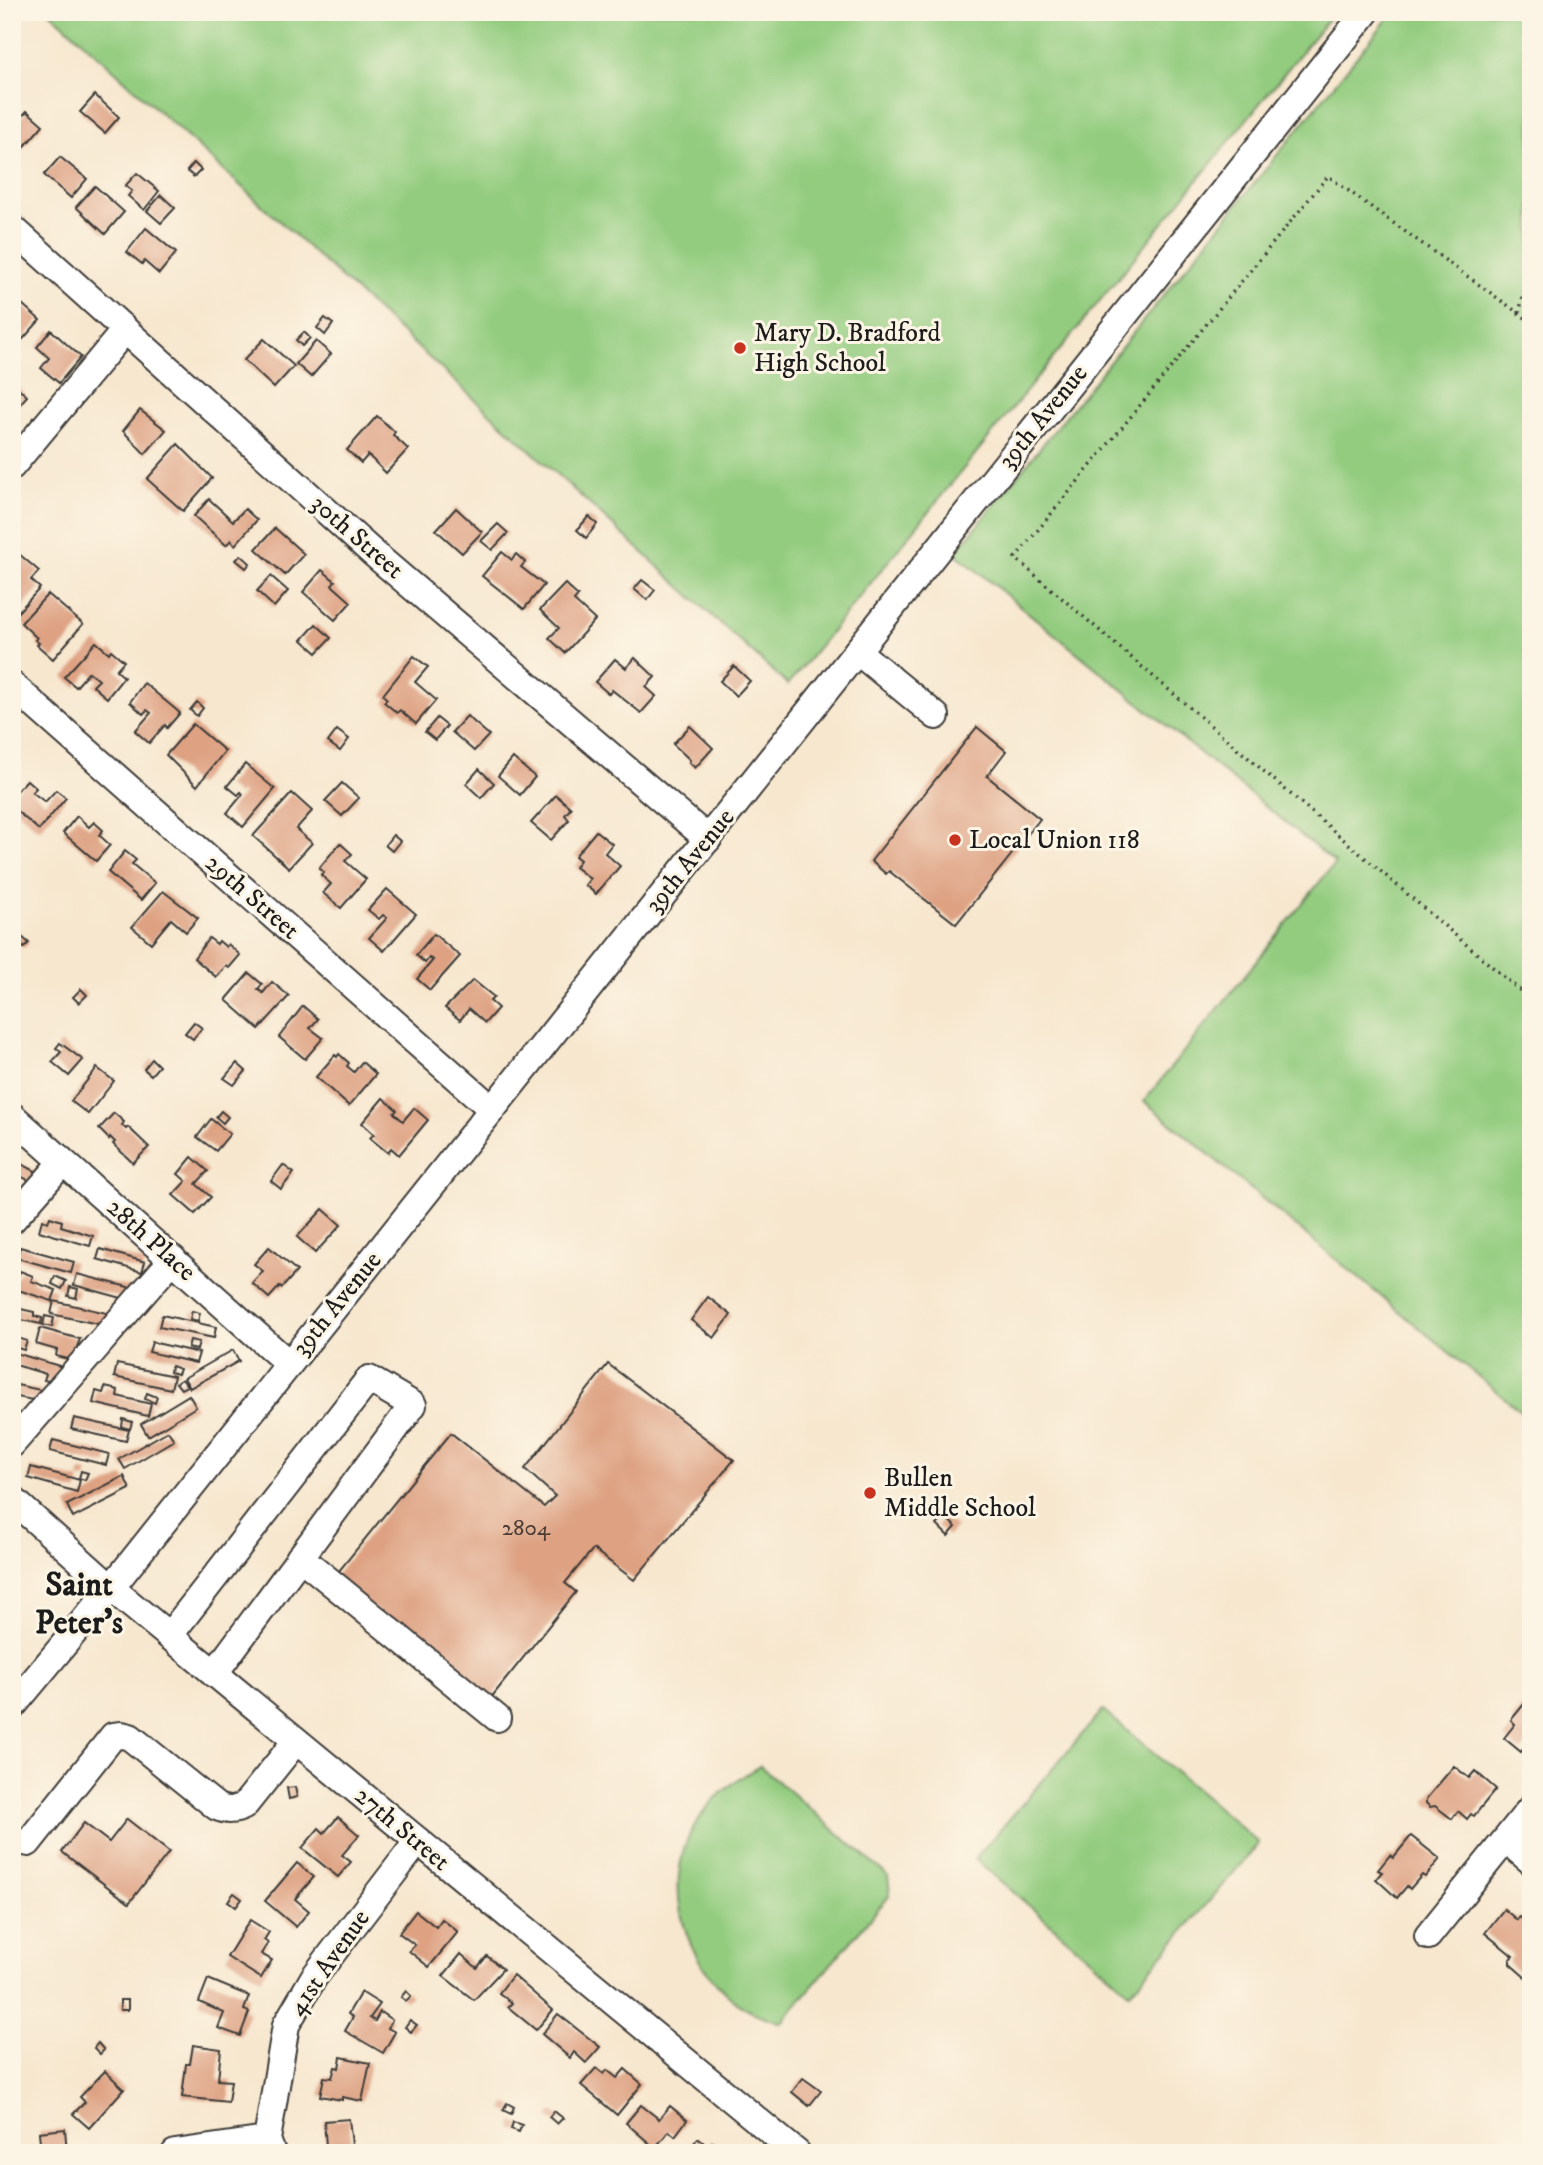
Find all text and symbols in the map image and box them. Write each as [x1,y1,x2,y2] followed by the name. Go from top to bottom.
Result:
[754,317,940,380] place label: Mary D. Bradford High School
[732,340,748,356] marker: Mary D. Bradford High School
[991,358,1095,476] street label: 39th Avenue
[304,488,410,586] street label: 30th Street
[638,802,742,920] street label: 39th Avenue
[969,824,1140,857] place label: Local Union 118
[947,832,963,848] marker: Local Union 118
[198,847,306,947] street label: 29th Street
[99,1191,203,1289] street label: 28th Place
[285,1245,389,1363] street label: 39th Avenue
[884,1462,1036,1525] place label: Bullen Middle School
[862,1485,878,1501] marker: Bullen Middle School
[502,1514,551,1543] house number: 2804
[35,1565,123,1644] district label: Saint Peter's
[347,1779,457,1879] street label: 27th Street
[280,1904,378,2022] street label: 41st Avenue

